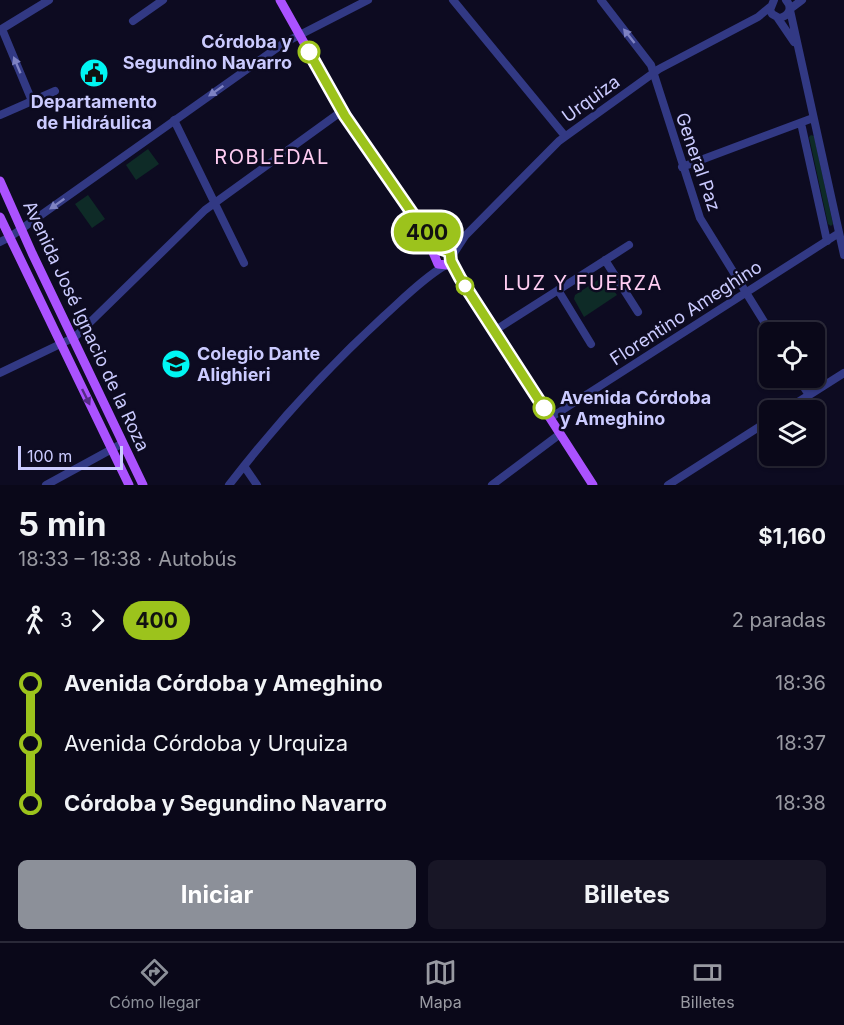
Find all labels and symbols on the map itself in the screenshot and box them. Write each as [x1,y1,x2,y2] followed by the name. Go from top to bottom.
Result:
[623,28,635,43] one-way arrow
[123,31,292,73] place label: Córdoba y Segundino Navarro
[298,41,320,63] marker: Córdoba y Segundino Navarro
[12,56,22,74] one-way arrow
[78,57,110,89] public building icon: Departamento de Hidráulica
[558,71,624,126] street label: Urquiza
[208,85,224,97] one-way arrow
[31,91,157,133] place label: Departamento de Hidráulica
[672,110,725,214] street label: General Paz
[214,145,330,169] district label: ROBLEDAL
[19,197,154,454] street label: Avenida José Ignacio de la Roza
[49,197,64,209] one-way arrow
[392,212,462,252] line badge: 400
[606,256,765,369] street label: Florentino Ameghino
[503,271,663,295] district label: LUZ Y FUERZA
[456,277,474,295] unlabelled marker
[197,343,321,385] place label: Colegio Dante Alighieri
[160,348,192,380] school or university icon: Colegio Dante Alighieri
[560,387,711,429] place label: Avenida Córdoba y Ameghino
[82,388,91,405] one-way arrow
[533,397,555,419] marker: Avenida Córdoba y Ameghino
[18,443,123,471] scale bar

